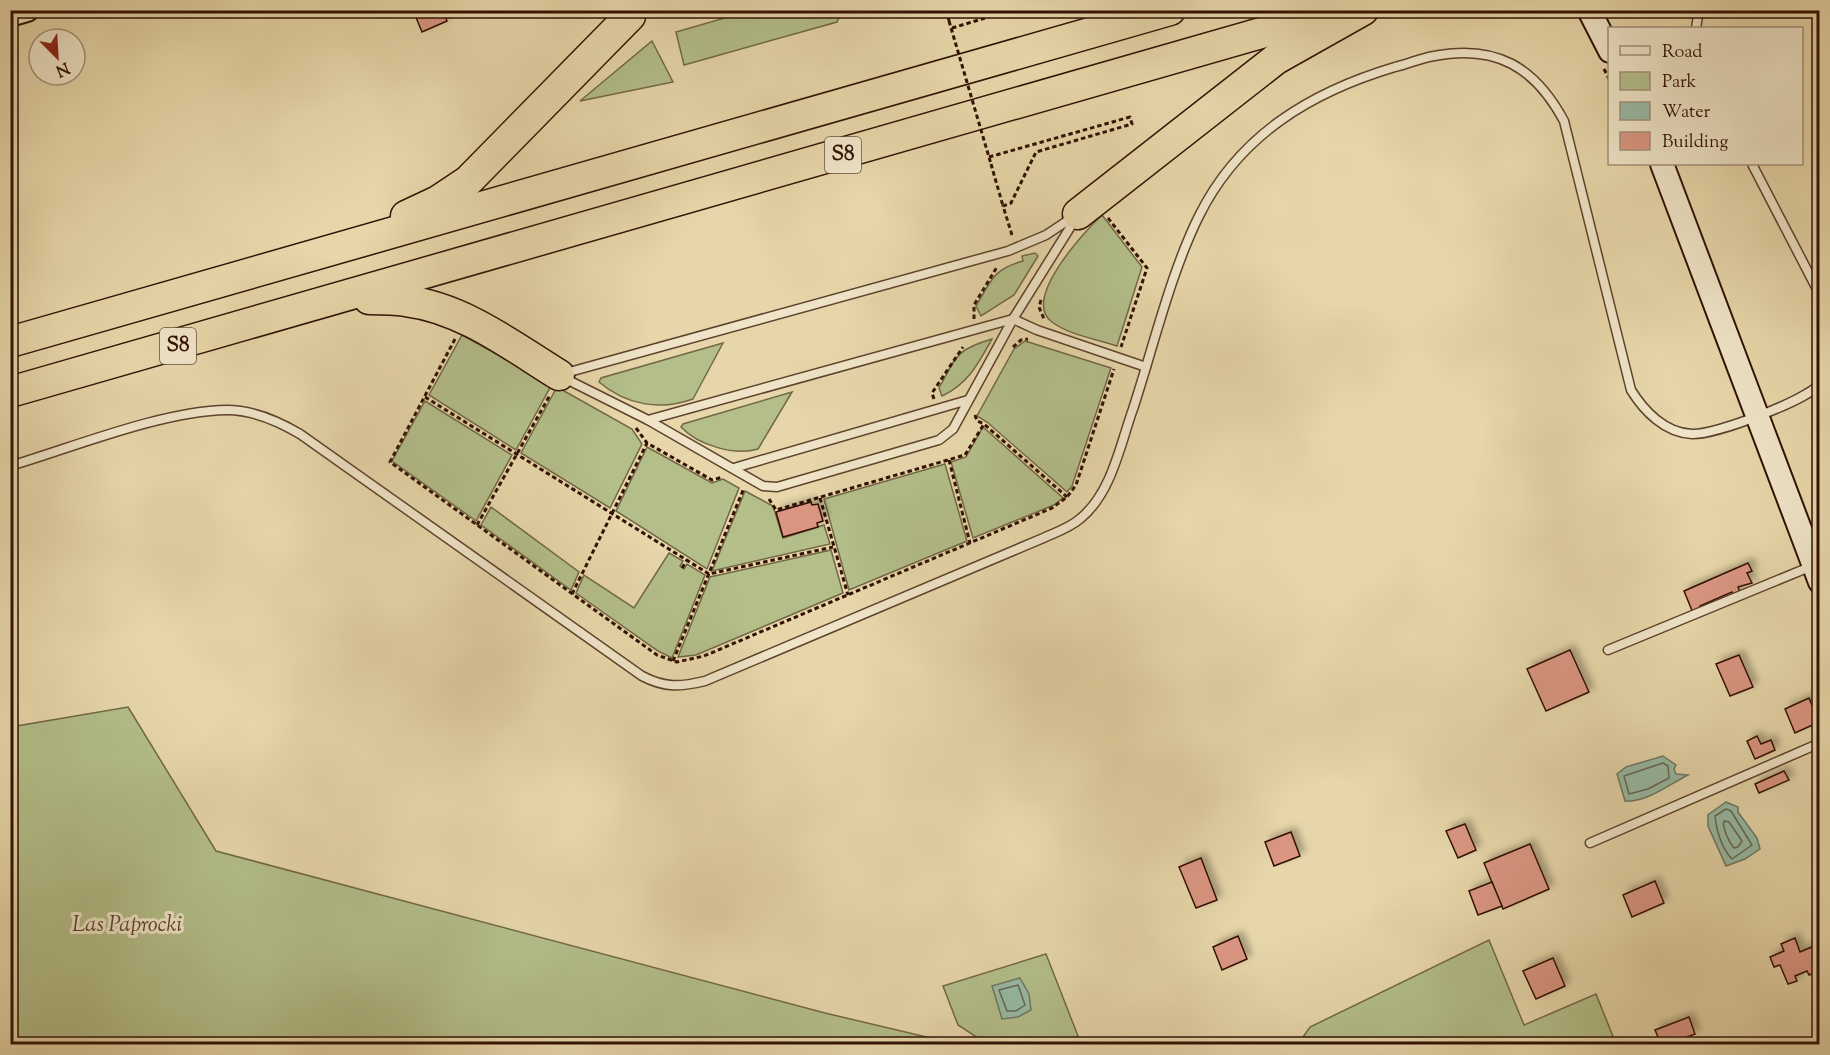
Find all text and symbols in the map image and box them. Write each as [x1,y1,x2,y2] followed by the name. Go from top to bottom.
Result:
[27,27,87,87] north arrow
[1608,27,1803,165] legend
[1662,40,1702,66] text: Road
[51,55,73,82] text: N
[1662,70,1697,96] text: Park
[1662,100,1711,126] text: Water
[1662,130,1728,156] text: Building
[825,137,861,173] road number: S8
[160,328,196,364] road number: S8
[72,910,182,942] park label: Las Paprocki

